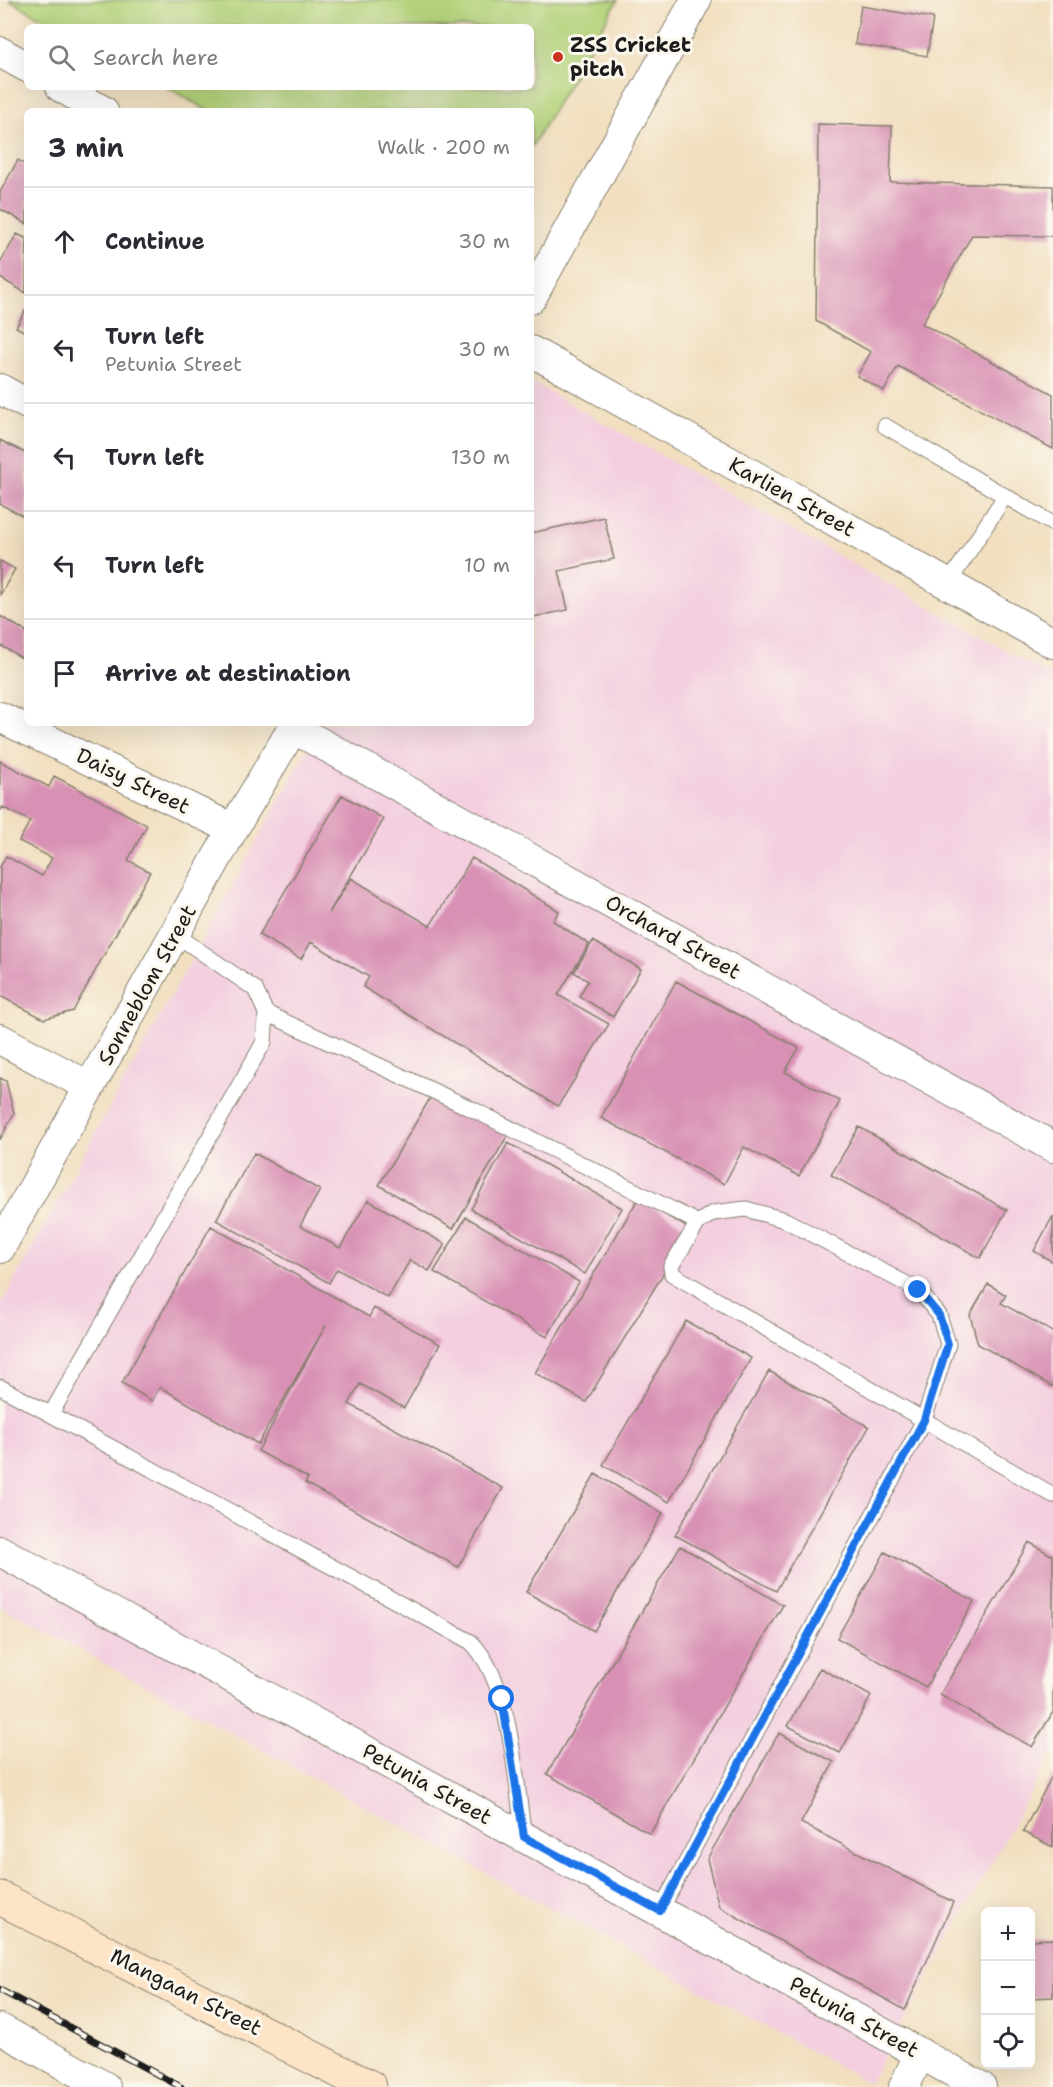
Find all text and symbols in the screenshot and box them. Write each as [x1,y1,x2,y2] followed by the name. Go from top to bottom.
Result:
[24,24,534,90] search box
[570,31,691,83] place label: ZSS Cricket pitch
[45,41,78,74] icon: search
[93,43,219,72] text: Search here
[551,50,565,64] marker: ZSS Cricket pitch
[48,130,124,165] text: 3 min
[377,134,510,160] text: Walk · 200 m
[48,225,81,258] icon: ahead
[105,227,205,256] text: Continue
[458,228,510,254] text: 30 m
[105,322,204,351] text: Turn left
[48,333,81,366] icon: left
[458,336,510,362] text: 30 m
[105,351,242,377] text: Petunia Street
[48,441,81,474] icon: left
[105,443,204,472] text: Turn left
[451,444,510,470] text: 130 m
[724,451,860,543] street label: Karlien Street
[48,549,81,582] icon: left
[105,551,204,580] text: Turn left
[464,552,510,578] text: 10 m
[48,657,81,690] icon: arrive
[105,659,351,688] text: Arrive at destination
[72,741,194,821] street label: Daisy Street
[600,888,746,986] street label: Orchard Street
[91,900,203,1070] street label: Sonneblom Street
[904,1276,930,1302] route end
[488,1685,514,1711] route start
[357,1737,497,1831] street label: Petunia Street
[981,1907,1035,2069] map controls
[981,1907,1035,1961] button: +
[105,1942,267,2042] street label: Mangaan Street
[981,1961,1035,2015] button: −
[784,1970,924,2064] street label: Petunia Street
[981,2015,1035,2069] button: locate

